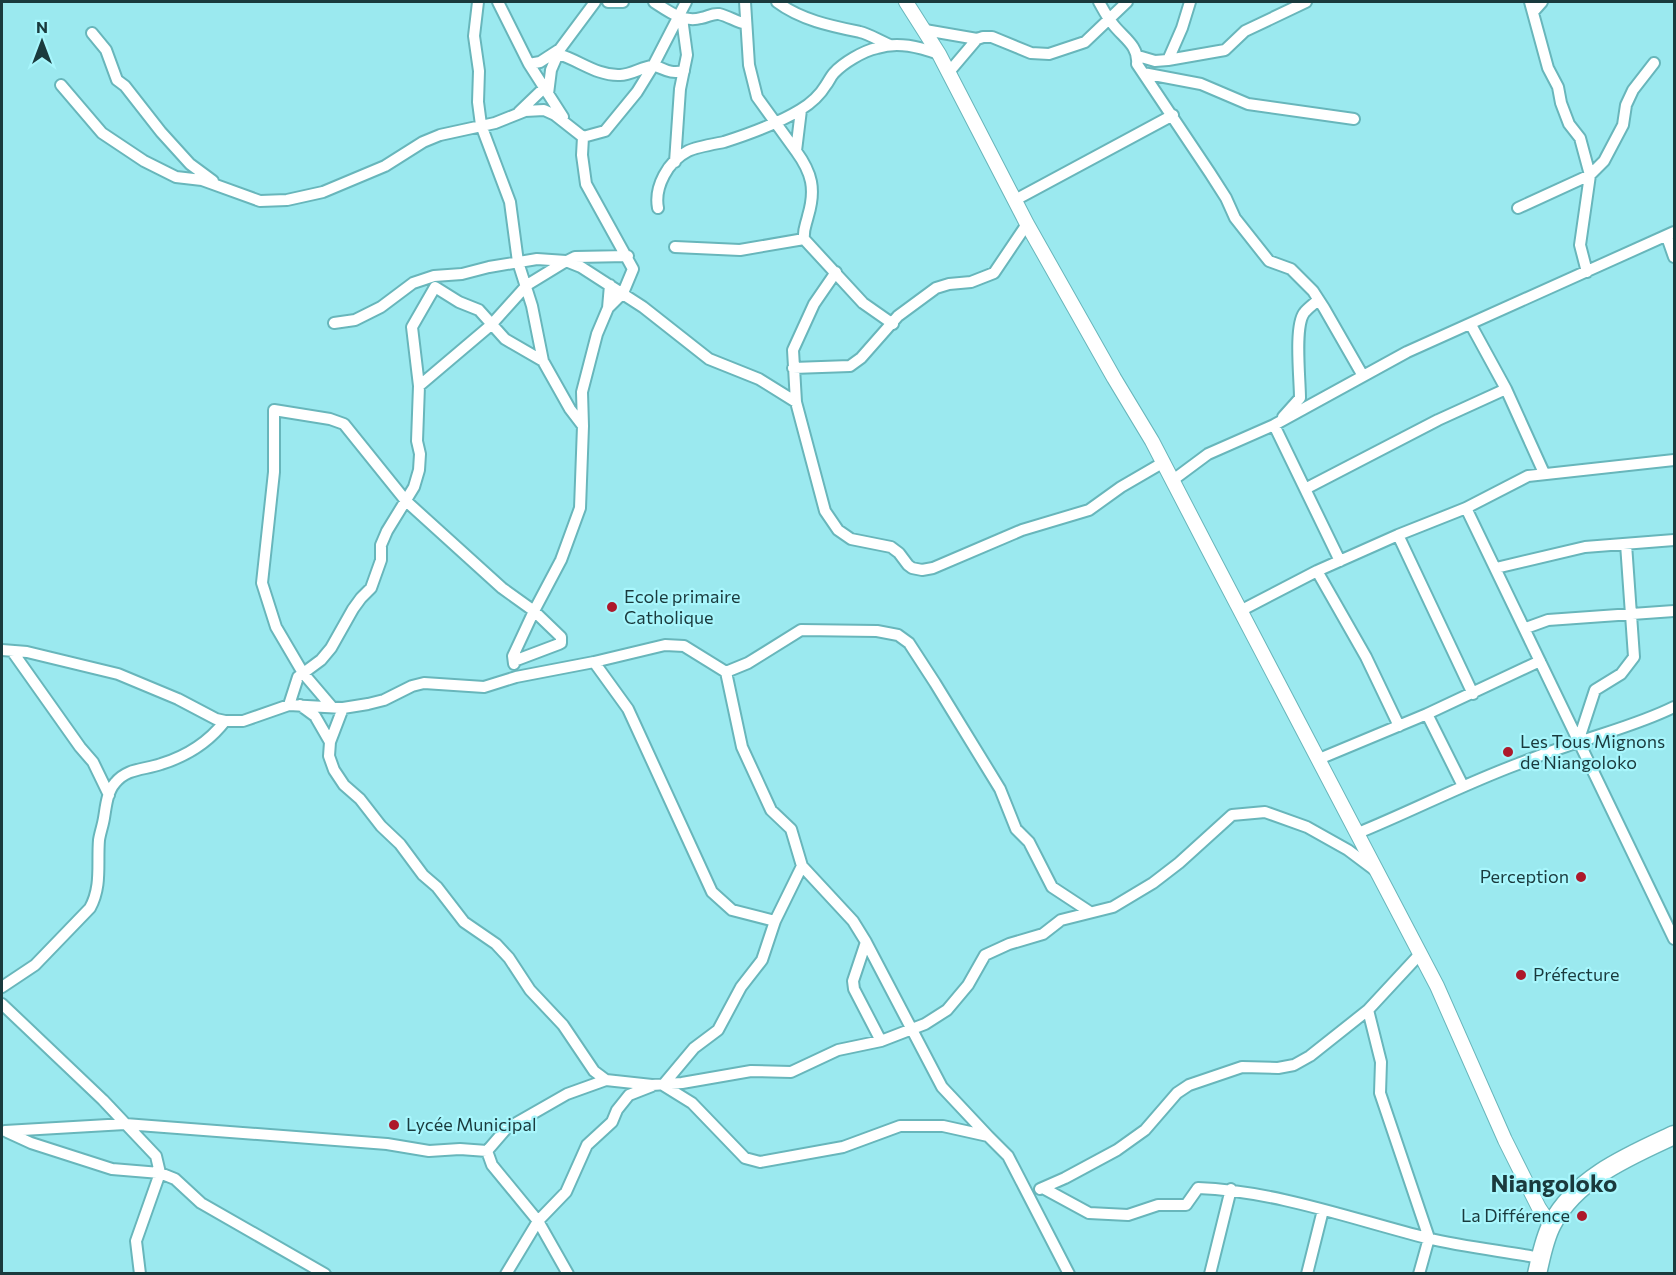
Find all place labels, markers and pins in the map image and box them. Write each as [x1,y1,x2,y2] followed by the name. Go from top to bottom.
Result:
[624,585,740,628] place label: Ecole primaire Catholique
[605,600,619,614] marker: Ecole primaire Catholique
[1520,730,1665,773] place label: Les Tous Mignons de Niangoloko
[1501,745,1515,759] marker: Les Tous Mignons de Niangoloko
[1480,865,1569,887] place label: Perception
[1574,870,1588,884] marker: Perception
[1533,963,1619,985] place label: Préfecture
[1514,968,1528,982] marker: Préfecture
[406,1113,536,1135] place label: Lycée Municipal
[387,1118,401,1132] marker: Lycée Municipal
[1461,1204,1570,1226] place label: La Différence
[1575,1209,1589,1223] marker: La Différence

